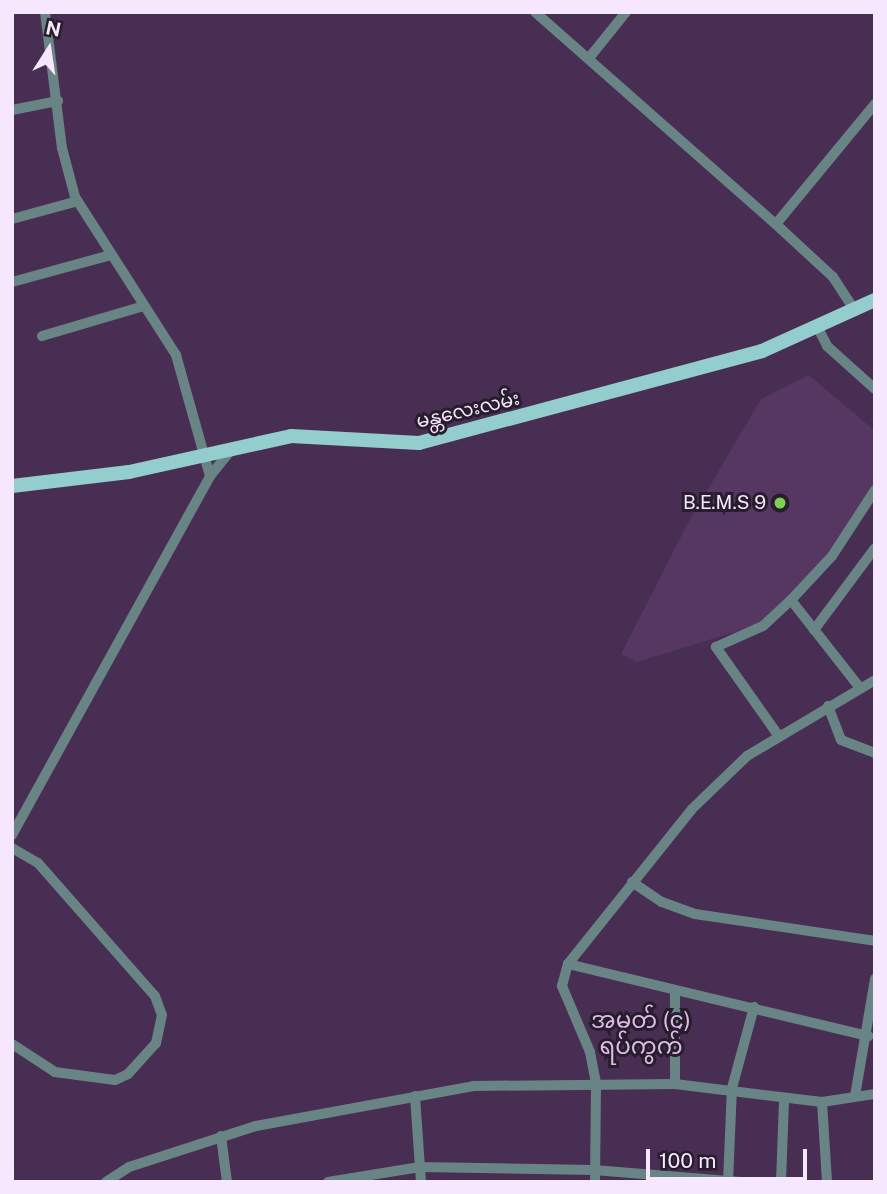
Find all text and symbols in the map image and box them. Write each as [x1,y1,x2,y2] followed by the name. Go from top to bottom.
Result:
[14,14,84,84] north arrow
[44,16,63,41] text: N
[414,387,522,433] street label: မန္တလေးလမ်း
[683,492,766,514] place label: B.E.M.S 9
[772,495,788,511] marker: B.E.M.S 9
[591,1006,691,1060] district label: အမှတ် (၄) ရပ်ကွက်
[649,1134,810,1178] scale bar
[659,1148,716,1173] text: 100 m

